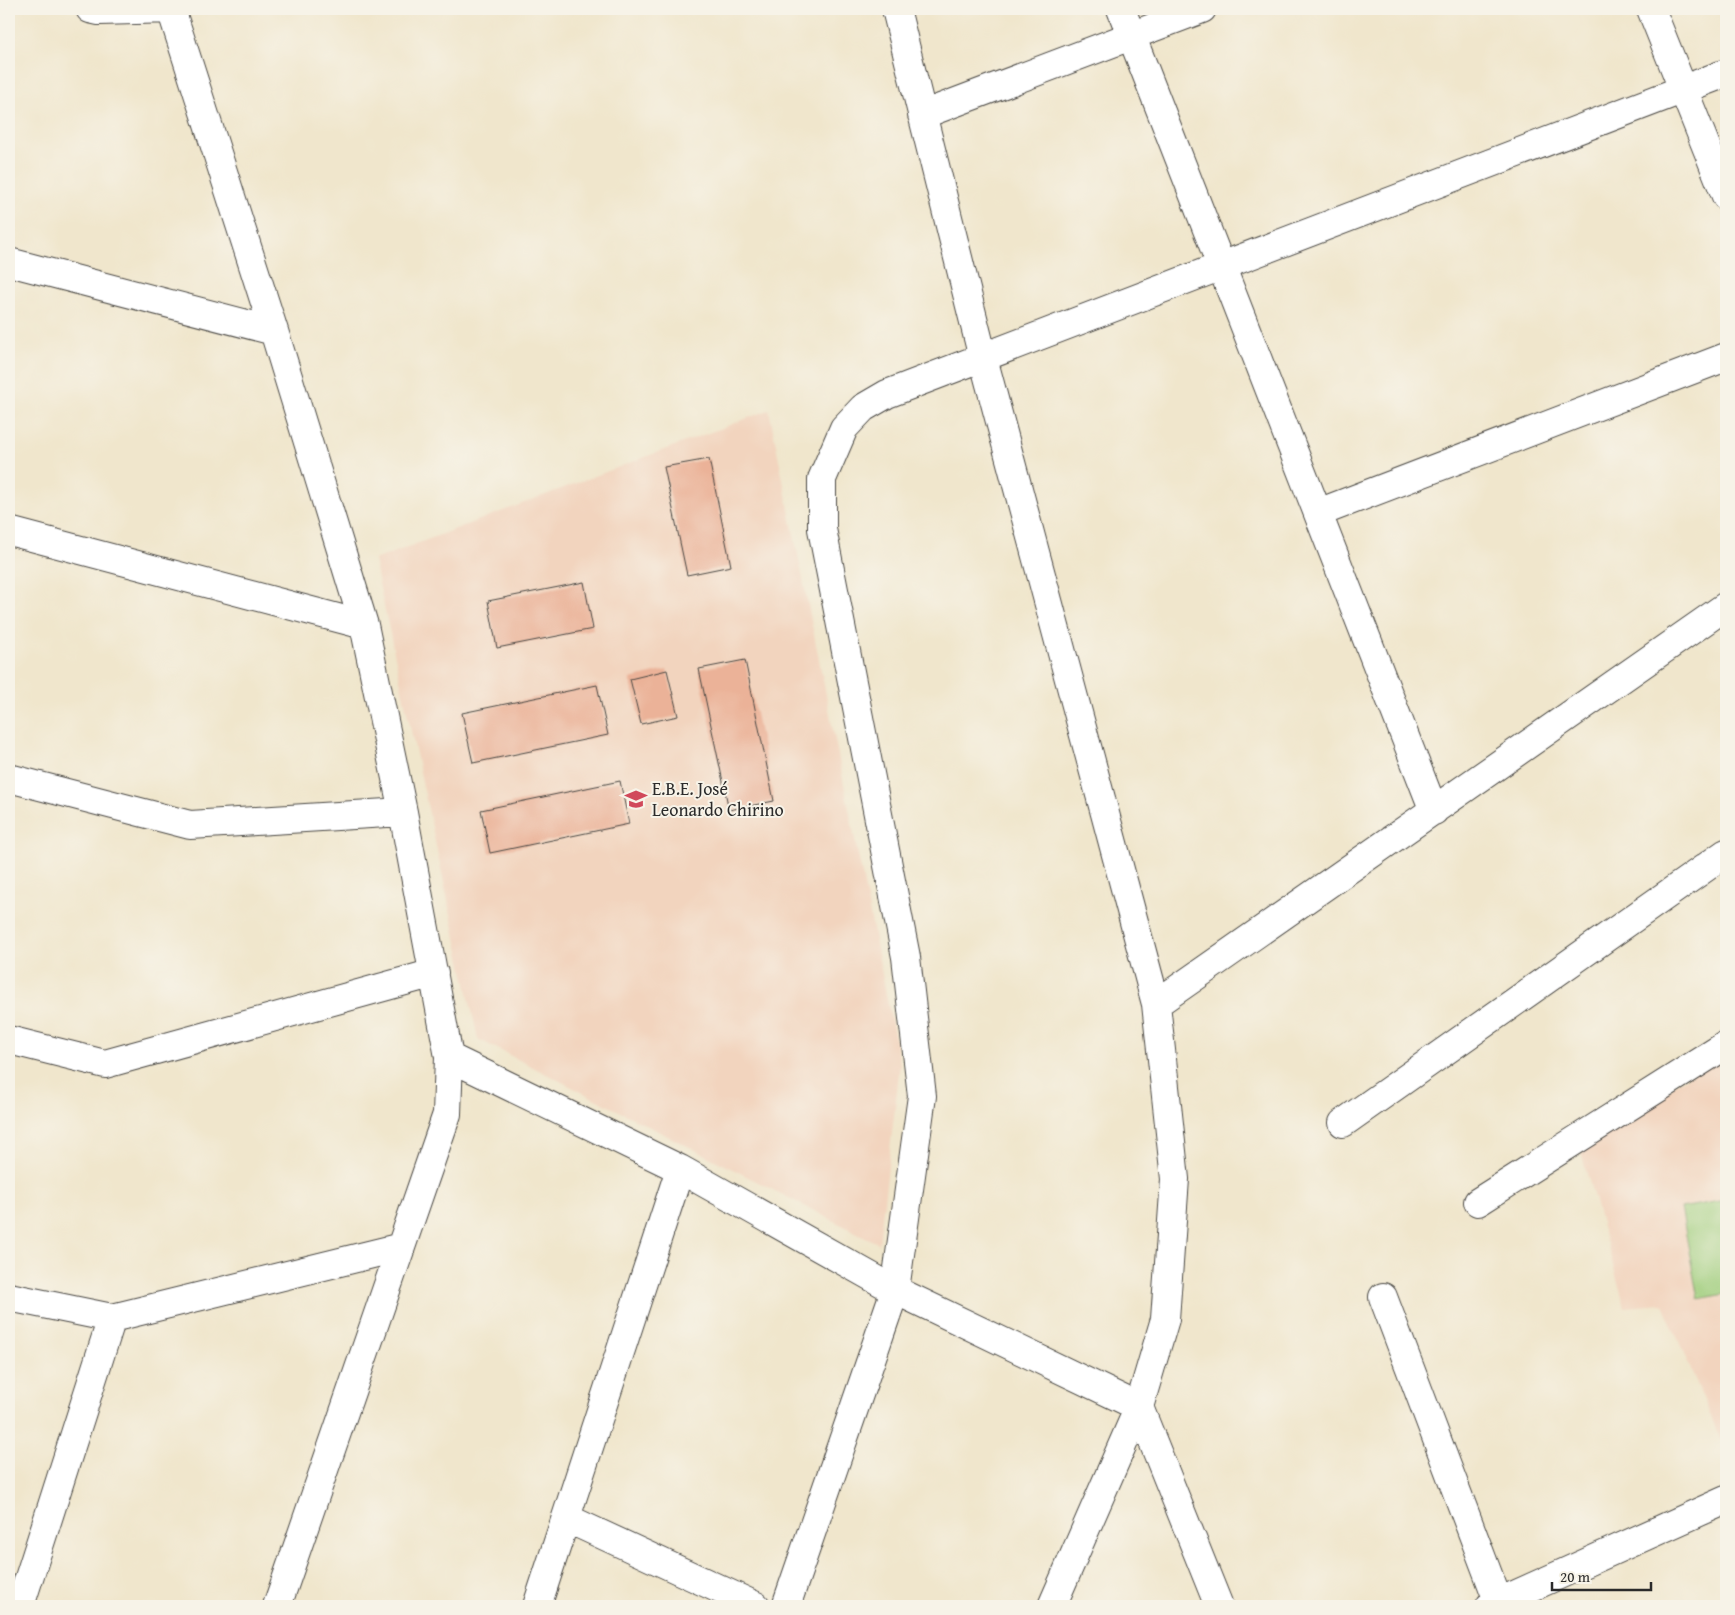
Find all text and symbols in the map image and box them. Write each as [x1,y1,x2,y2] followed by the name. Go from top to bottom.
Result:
[652,775,784,823] place label: E.B.E. José Leonardo Chirino
[623,786,649,812] school or university icon: E.B.E. José Leonardo Chirino
[1552,1560,1651,1592] scale bar
[1560,1566,1591,1587] text: 20 m

